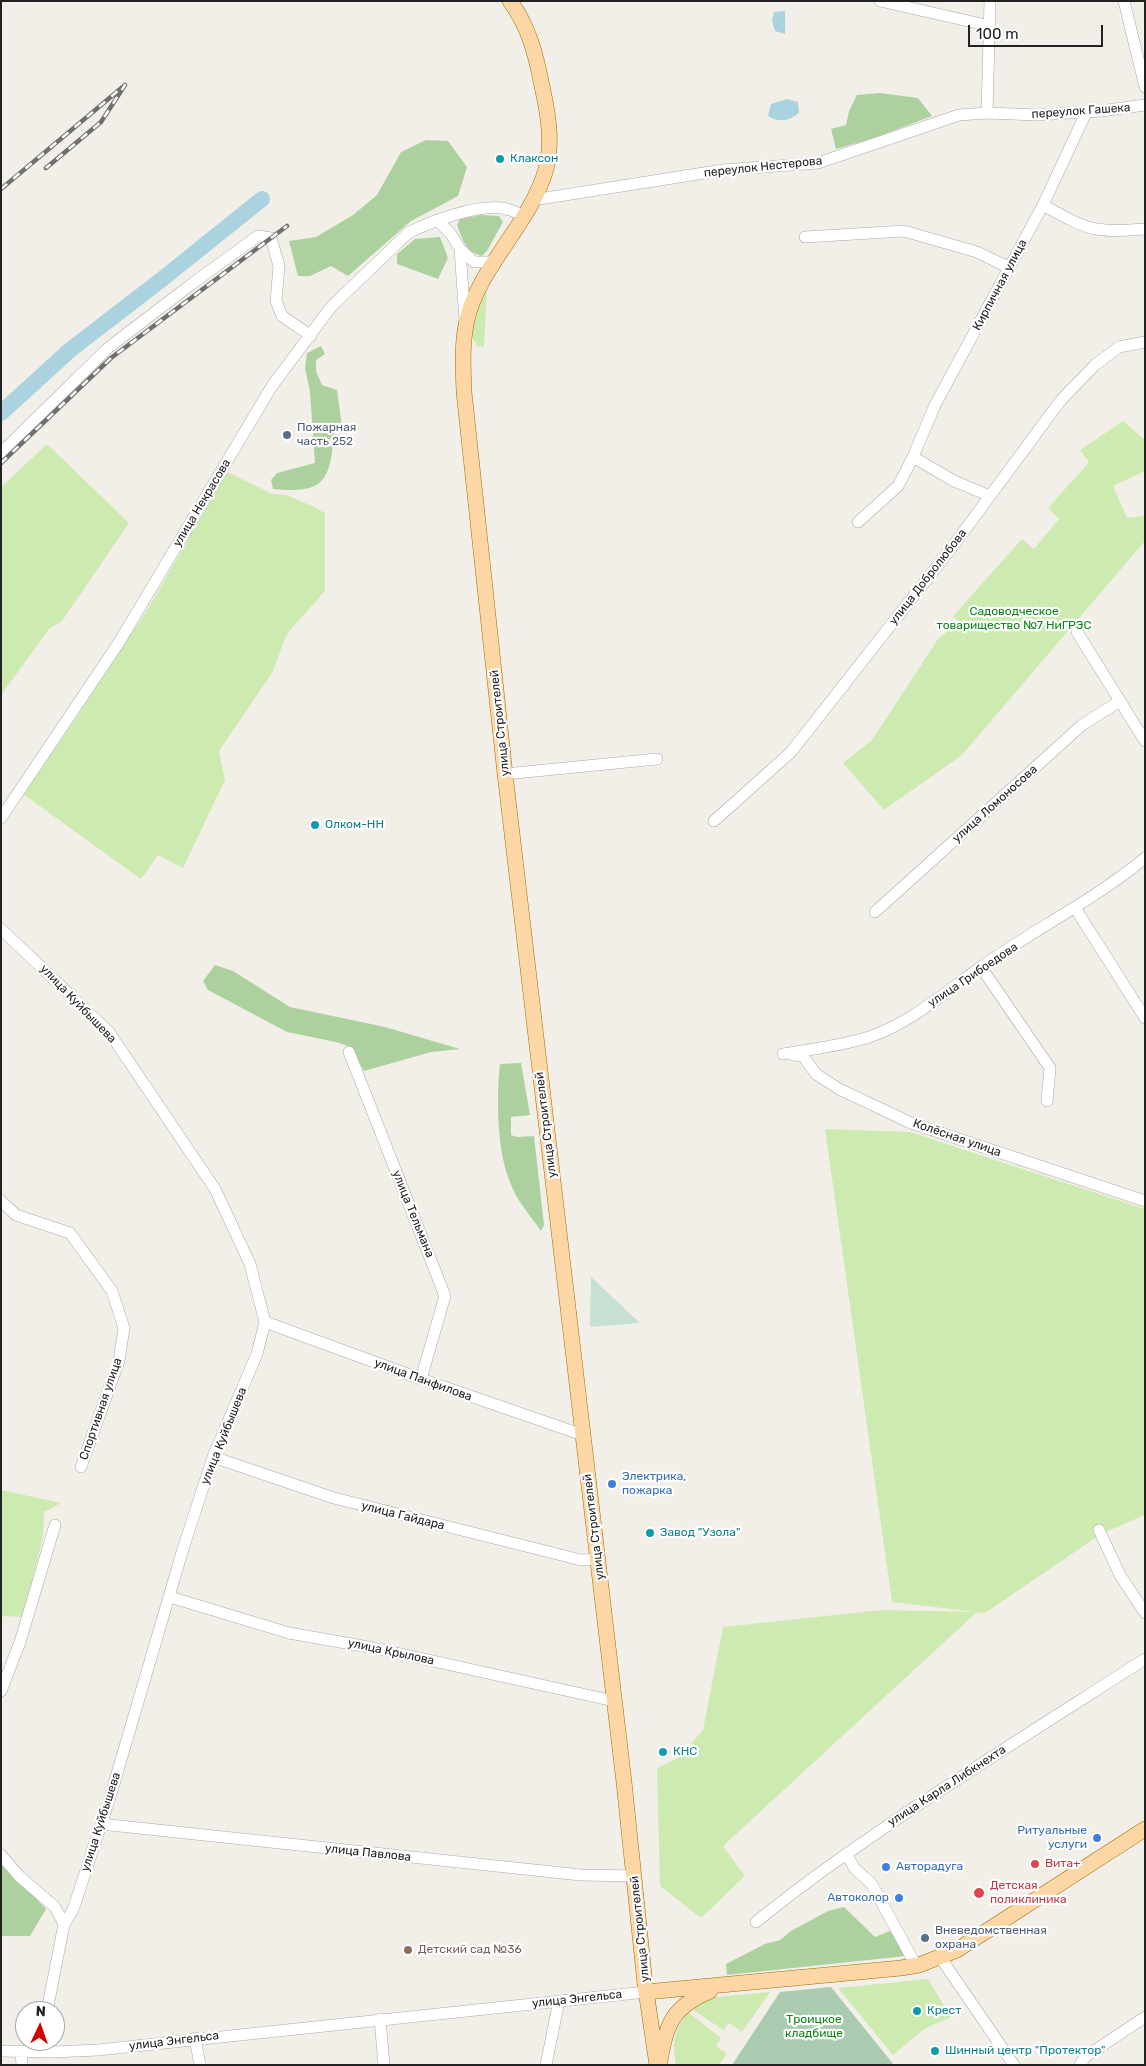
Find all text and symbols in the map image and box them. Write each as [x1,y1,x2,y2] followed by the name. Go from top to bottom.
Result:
[971,15,1106,47] scale bar
[976,25,1018,43] text: 100 m
[1031,100,1131,122] street label: переулок Гашека
[510,152,558,166] place label: Клаксон
[494,153,506,165] marker: Клаксон
[703,154,823,180] street label: переулок Нестерова
[970,237,1030,333] street label: Кирпичная улица
[297,421,356,449] place label: Пожарная часть 252
[281,429,293,441] marker: Пожарная часть 252
[170,457,234,549] street label: улица Некрасова
[886,526,970,628] street label: улица Добролюбова
[937,605,1091,633] park label: Садоводческое товарищество №7 НиГРЭС
[487,669,513,777] street label: улица Строителей
[950,762,1040,846] street label: улица Ломоносова
[325,818,384,832] place label: Олком-НН
[309,819,321,831] marker: Олком-НН
[925,940,1021,1010] street label: улица Грибоедова
[37,962,119,1046] street label: улица Куйбышева
[532,1071,560,1179] street label: улица Строителей
[911,1116,1003,1160] street label: Колёсная улица
[389,1168,437,1260] street label: улица Тельмана
[77,1356,125,1462] street label: Спортивная улица
[372,1356,474,1404] street label: улица Панфилова
[198,1385,250,1487] street label: улица Куйбышева
[622,1470,686,1498] place label: Электрика, пожарка
[580,1473,608,1581] street label: улица Строителей
[606,1478,618,1490] marker: Электрика, пожарка
[360,1499,446,1533] street label: улица Гайдара
[660,1526,740,1540] place label: Завод "Узола"
[644,1527,656,1539] marker: Завод "Узола"
[346,1636,436,1668] street label: улица Крылова
[885,1742,1009,1830] street label: улица Карла Либкнехта
[673,1745,697,1759] place label: КНС
[657,1746,669,1758] marker: КНС
[78,1771,124,1873] street label: улица Куйбышева
[1017,1824,1087,1852] place label: Ритуальные услуги
[1091,1832,1103,1844] marker: Ритуальные услуги
[324,1841,412,1865] street label: улица Павлова
[1045,1857,1081,1871] place label: Вита+
[1029,1858,1041,1870] marker: Вита+
[896,1860,963,1874] place label: Авторадуга
[880,1861,892,1873] marker: Авторадуга
[627,1875,653,1983] street label: улица Строителей
[990,1879,1067,1907] place label: Детская поликлиника
[972,1886,986,1900] marker: Детская поликлиника
[827,1891,889,1905] place label: Автоколор
[893,1892,905,1904] marker: Автоколор
[935,1924,1047,1952] place label: Вневедомственная охрана
[919,1932,931,1944] marker: Вневедомственная охрана
[418,1943,522,1957] place label: Детский сад №36
[402,1944,414,1956] marker: Детский сад №36
[531,1987,623,2011] street label: улица Энгельса
[15,2001,65,2051] north arrow
[35,2003,46,2020] text: N
[927,2004,961,2018] place label: Крест
[911,2005,923,2017] marker: Крест
[785,2013,843,2041] park label: Троицкое кладбище
[128,2028,220,2054] street label: улица Энгельса
[945,2044,1106,2058] place label: Шинный центр "Протектор"
[929,2045,941,2057] marker: Шинный центр "Протектор"

